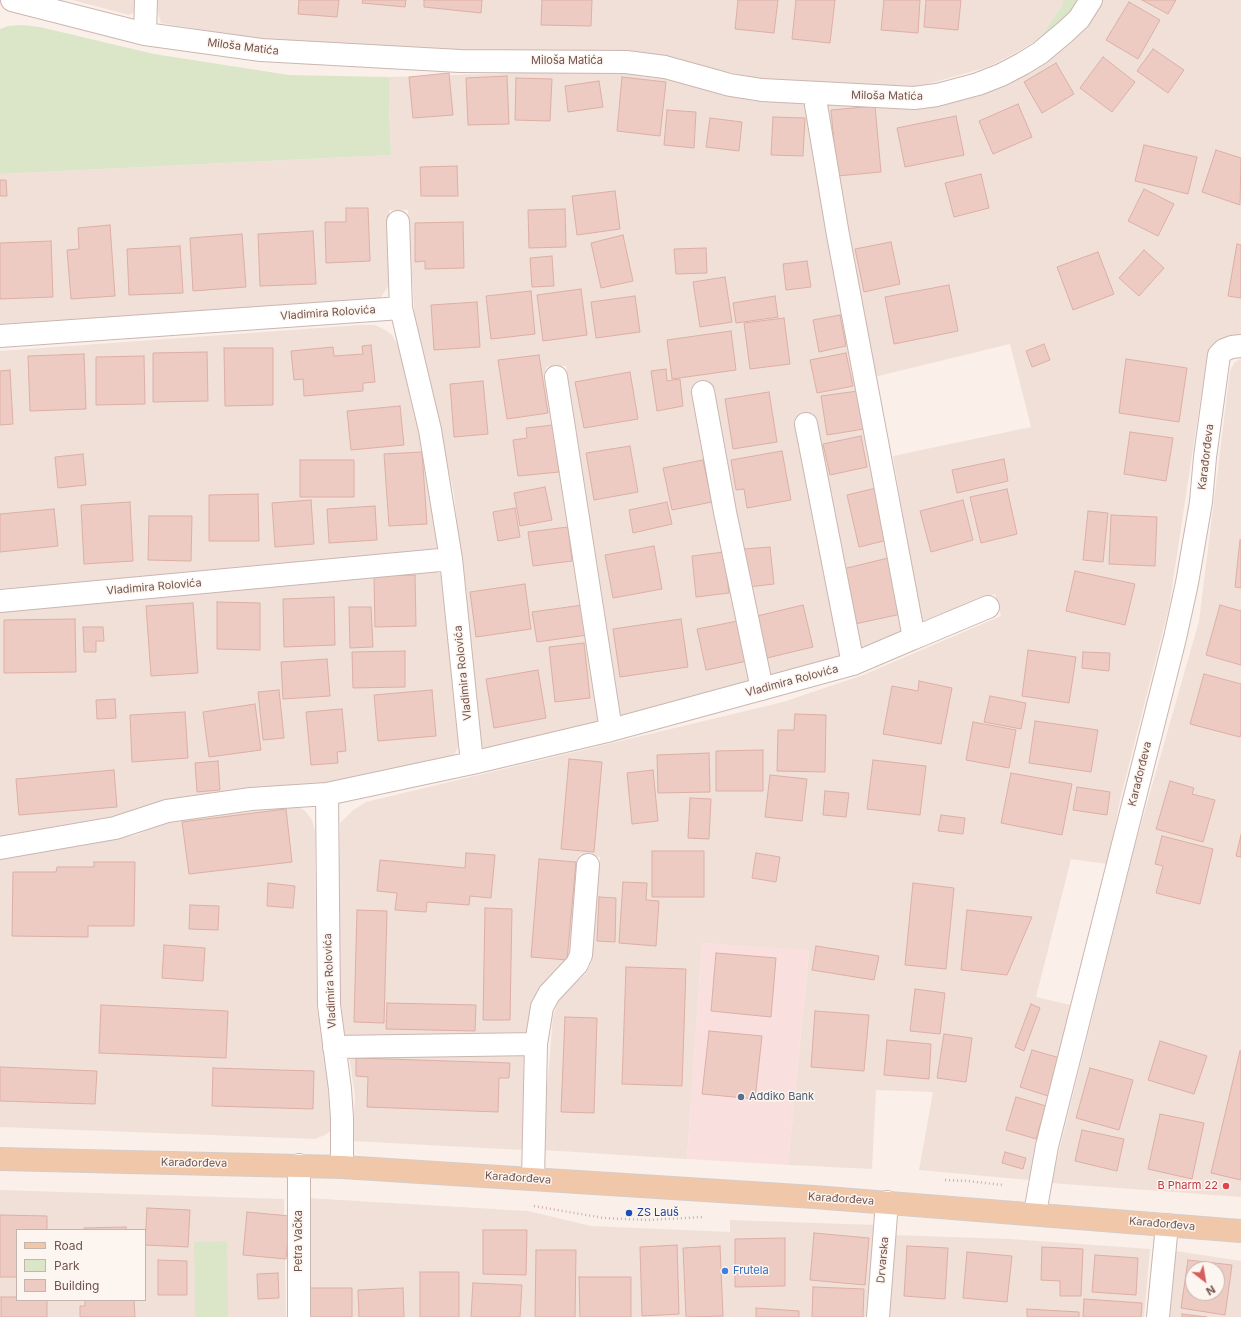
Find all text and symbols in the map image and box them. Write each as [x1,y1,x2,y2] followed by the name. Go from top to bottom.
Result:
[207,36,279,58] street label: Miloša Matića
[531,54,603,68] street label: Miloša Matića
[851,89,923,103] street label: Miloša Matića
[280,303,376,323] street label: Vladimira Rolovića
[1195,423,1217,491] street label: Karađorđeva
[106,576,202,598] street label: Vladimira Rolovića
[451,625,475,721] street label: Vladimira Rolovića
[744,662,840,700] street label: Vladimira Rolovića
[1126,740,1154,808] street label: Karađorđeva
[321,933,339,1029] street label: Vladimira Rolovića
[749,1090,814,1104] place label: Addiko Bank
[736,1092,746,1102] marker: Addiko Bank
[161,1156,227,1170] street label: Karađorđeva
[484,1169,552,1187] street label: Karađorđeva
[1158,1179,1218,1193] place label: B Pharm 22
[1221,1181,1231,1191] marker: B Pharm 22
[807,1190,875,1208] street label: Karađorđeva
[637,1206,679,1220] place label: ZS Lauš
[624,1208,634,1218] marker: ZS Lauš
[292,1210,306,1272] street label: Petra Vačka
[1128,1215,1196,1233] street label: Karađorđeva
[16,1229,146,1301] legend
[874,1236,892,1284] street label: Drvarska
[54,1238,83,1253] text: Road
[54,1258,80,1273] text: Park
[1185,1261,1225,1301] north arrow
[733,1264,769,1278] place label: Frutela
[720,1266,730,1276] marker: Frutela
[54,1278,99,1293] text: Building
[1203,1282,1218,1299] text: N

